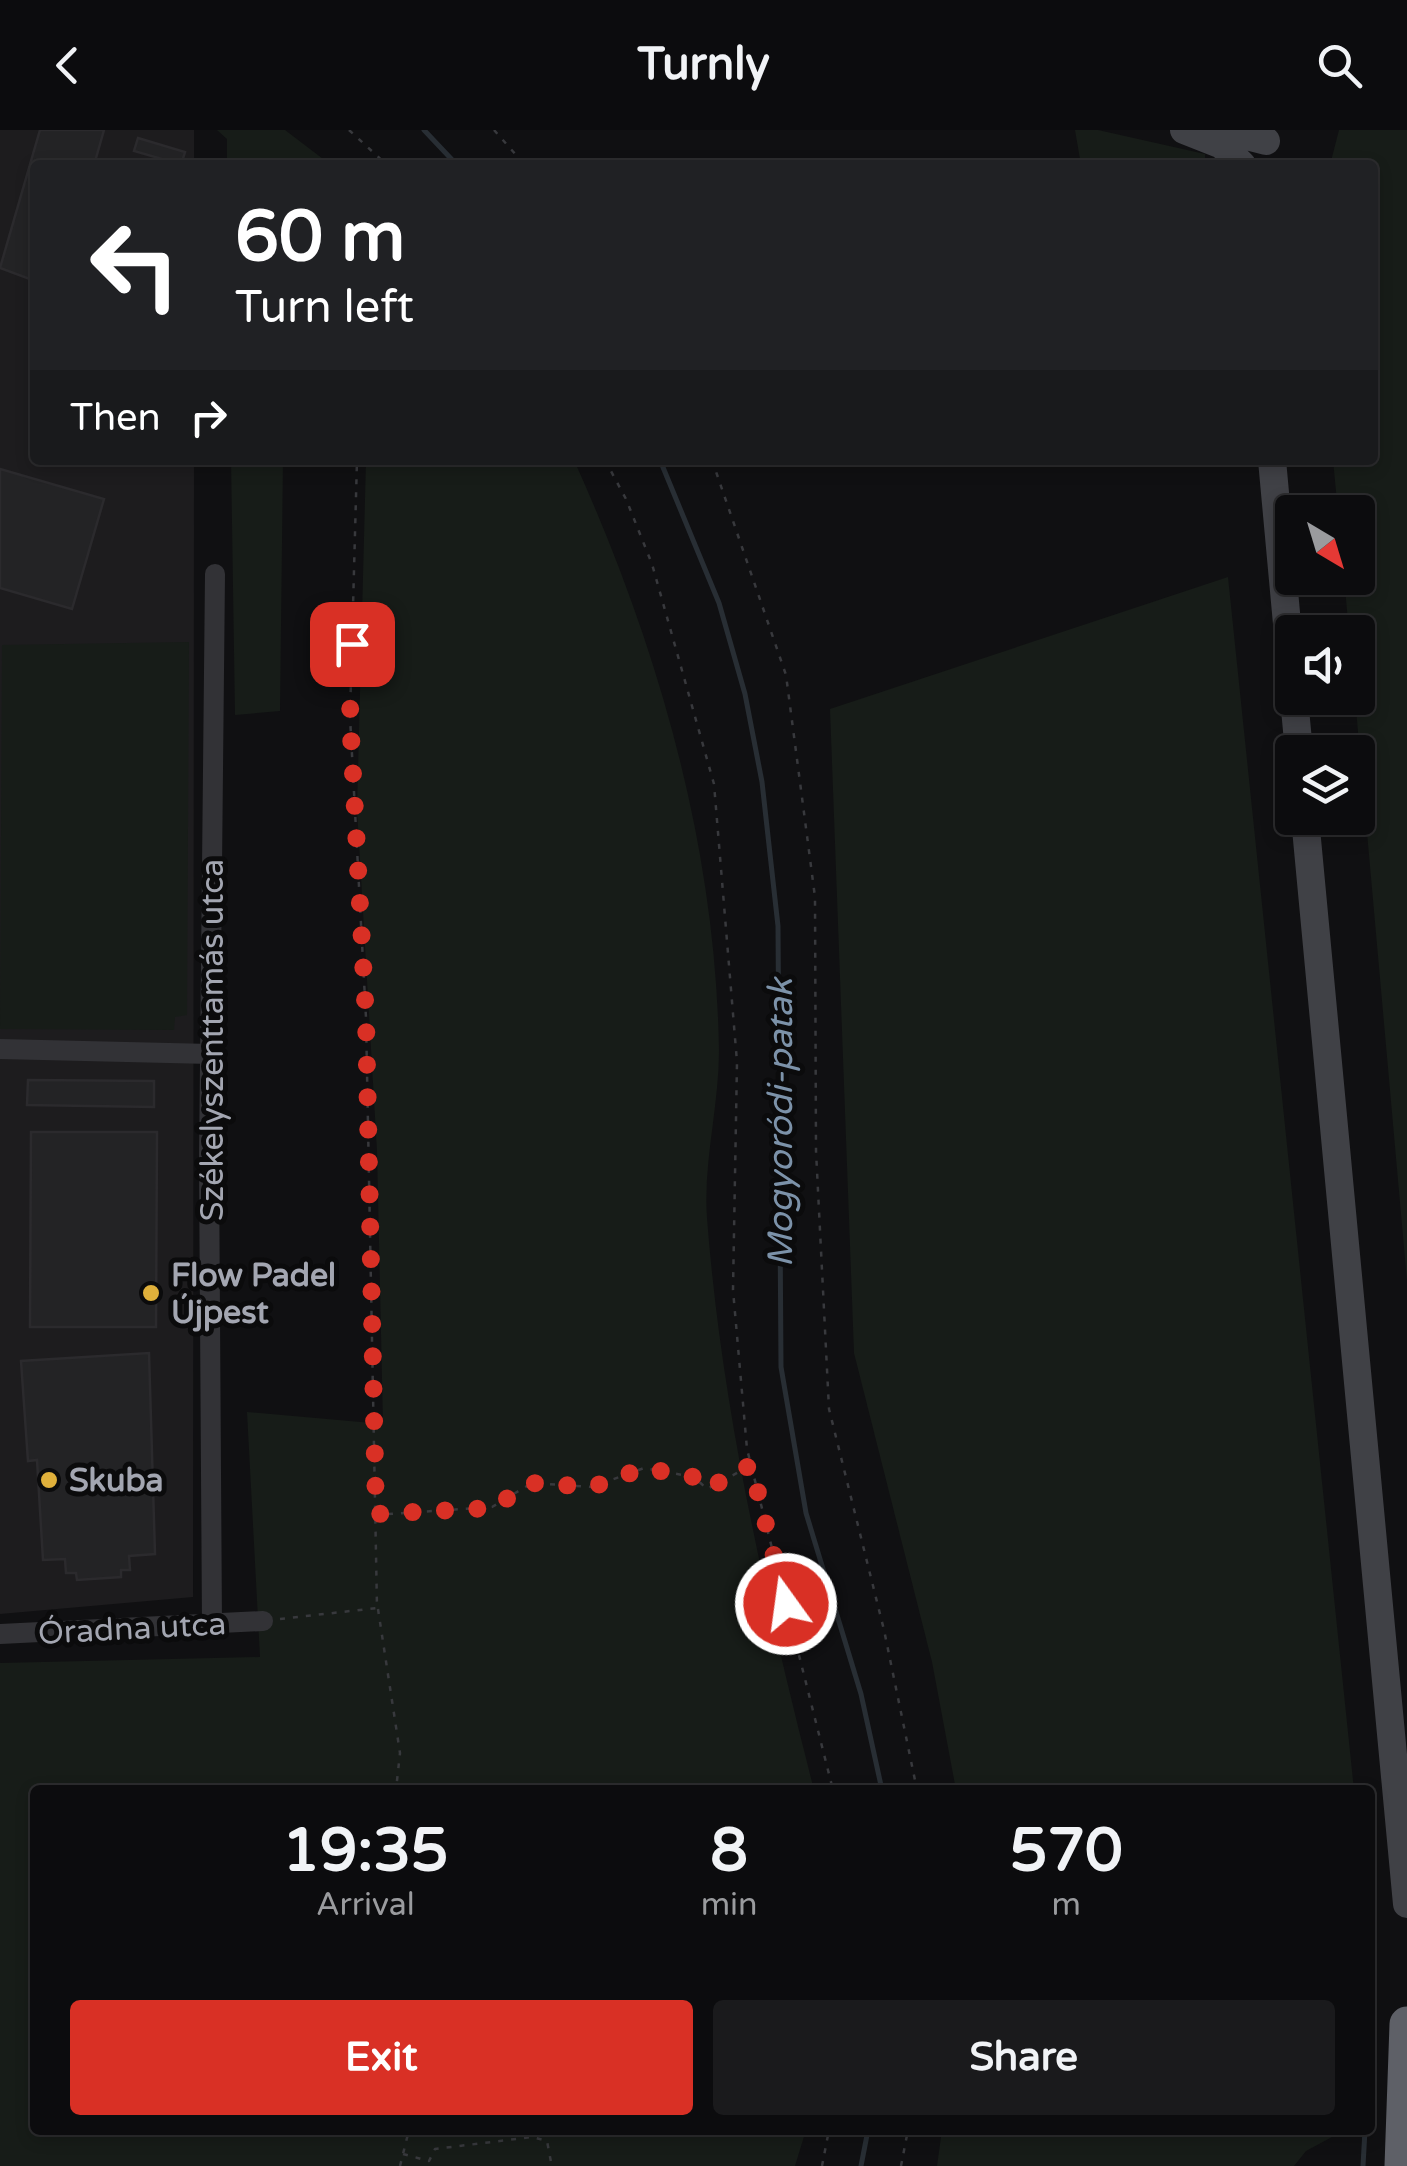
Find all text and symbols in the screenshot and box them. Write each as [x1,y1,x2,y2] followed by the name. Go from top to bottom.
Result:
[40,38,95,93] icon: back
[637,38,770,92] text: Turnly
[1312,38,1367,93] icon: search
[235,196,405,280] text: 60 m
[70,200,200,330] icon: left
[235,281,414,335] text: Turn left
[181,390,236,445] icon: right
[70,395,161,441] text: Then
[1275,495,1375,595] north arrow
[1275,495,1375,835] map controls
[310,602,395,687] pin
[1275,615,1375,715] button: sound
[325,617,380,672] icon: arrive
[1275,735,1375,835] button: layers
[194,859,232,1221] street label: Székelyszenttamás utca
[760,975,802,1268] water label: Mogyoródi-patak
[171,1257,336,1332] place label: Flow Padel Újpest
[140,1282,162,1304] marker: Flow Padel Újpest
[69,1462,164,1500] place label: Skuba
[38,1469,60,1491] marker: Skuba
[734,1552,838,1656] position arrow
[37,1604,227,1653] street label: Óradna utca
[282,1815,449,1887] text: 19:35
[710,1815,748,1887] text: 8
[1010,1815,1123,1887] text: 570
[316,1886,415,1924] text: Arrival
[701,1886,758,1924] text: min
[1052,1886,1081,1924] text: m
[70,2000,693,2115] button: Exit
[713,2000,1335,2115] button: Share

